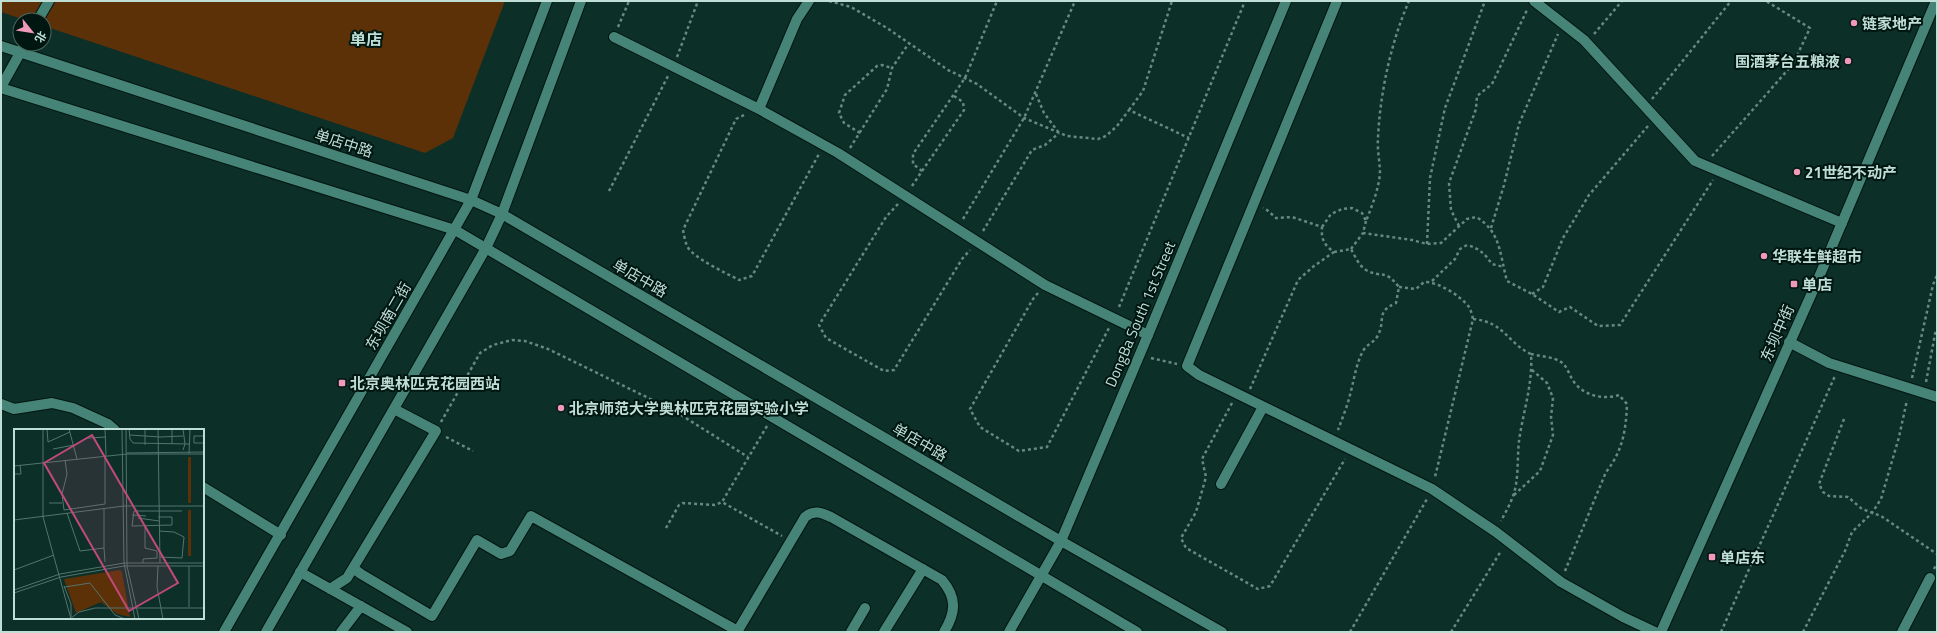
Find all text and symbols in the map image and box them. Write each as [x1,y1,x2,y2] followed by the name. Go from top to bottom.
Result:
[12,12,52,52] north arrow
[1862,12,1922,35] place label: 链家地产
[1849,18,1859,28] marker: 链家地产
[350,27,382,51] district label: 单店
[31,28,50,46] text: 北
[1735,50,1840,73] place label: 国酒茅台五粮液
[1843,56,1853,66] marker: 国酒茅台五粮液
[312,123,376,163] street label: 单店中路
[1805,161,1897,184] place label: 21世纪不动产
[1792,167,1802,177] marker: 21世纪不动产
[1099,237,1181,391] street label: DongBa South 1st Street
[1772,245,1862,268] place label: 华联生鲜超市
[1759,251,1769,261] marker: 华联生鲜超市
[608,253,672,303] street label: 单店中路
[1802,273,1832,296] place label: 单店
[359,278,417,354] street label: 东坝南二街
[1789,279,1799,289] marker: 单店
[1754,301,1800,365] street label: 东坝中街
[350,372,500,395] place label: 北京奥林匹克花园西站
[337,378,347,388] marker: 北京奥林匹克花园西站
[569,397,809,420] place label: 北京师范大学奥林匹克花园实验小学
[556,403,566,413] marker: 北京师范大学奥林匹克花园实验小学
[888,417,952,467] street label: 单店中路
[14,429,204,619] inset map
[1720,546,1765,569] place label: 单店东
[1707,552,1717,562] marker: 单店东

